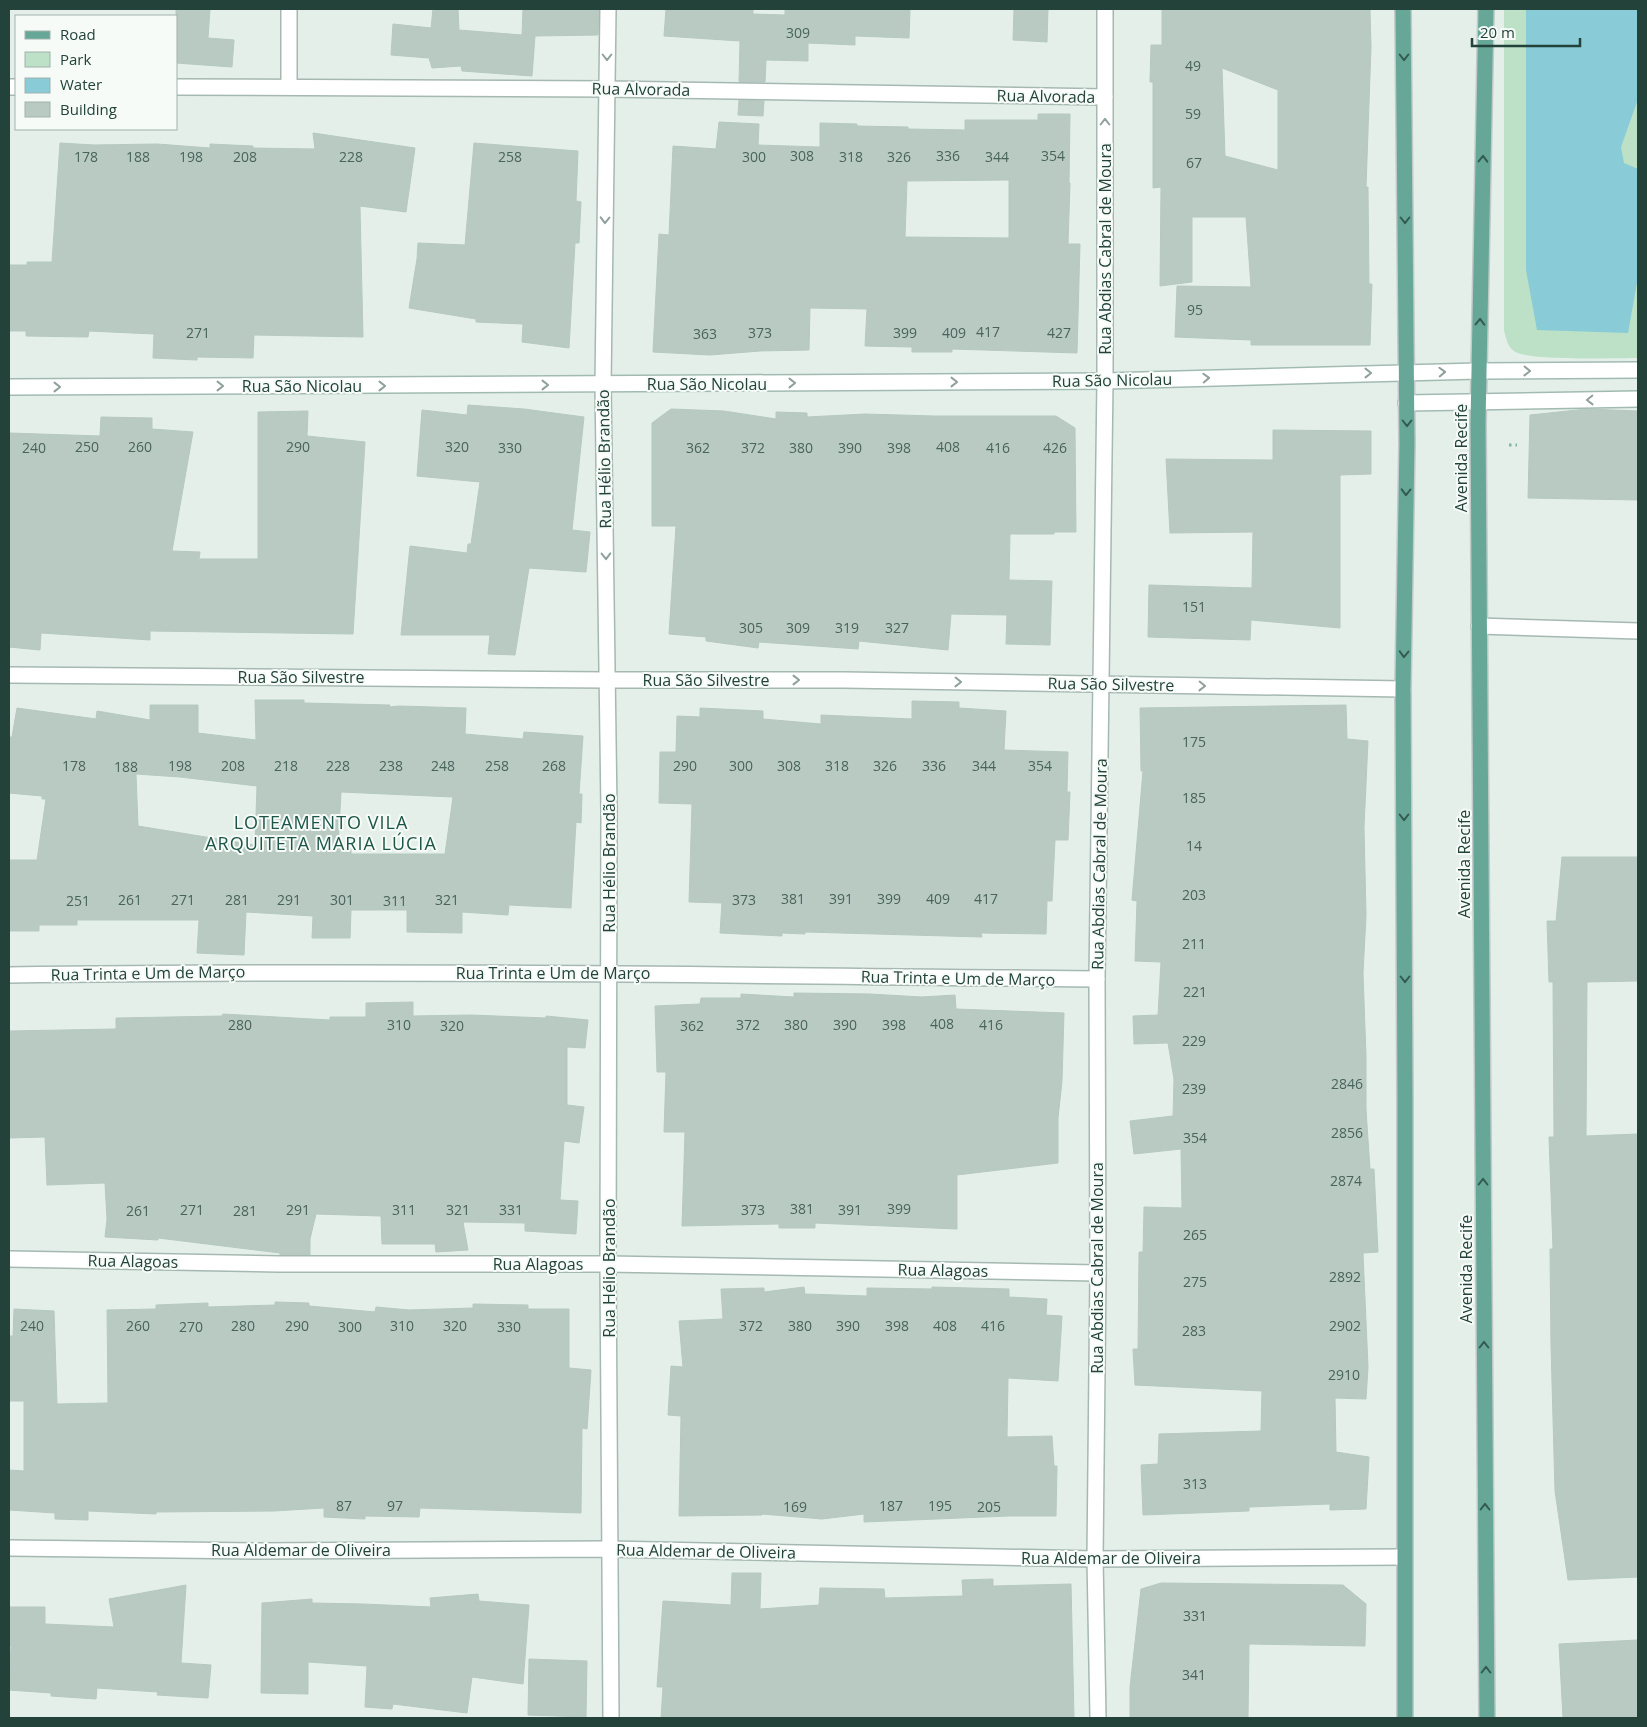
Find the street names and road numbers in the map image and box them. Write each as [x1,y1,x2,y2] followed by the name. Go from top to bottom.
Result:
[592,77,690,101] street label: Rua Alvorada
[997,84,1095,108] street label: Rua Alvorada
[1094,143,1116,355] street label: Rua Abdias Cabral de Moura
[1052,368,1172,392] street label: Rua São Nicolau
[647,373,767,395] street label: Rua São Nicolau
[242,375,362,397] street label: Rua São Nicolau
[592,389,616,529] street label: Rua Hélio Brandão
[1450,404,1472,512] street label: Avenida Recife
[238,666,364,688] street label: Rua São Silvestre
[643,669,769,691] street label: Rua São Silvestre
[1047,672,1175,696] street label: Rua São Silvestre
[1086,758,1112,970] street label: Rua Abdias Cabral de Moura
[598,793,620,933] street label: Rua Hélio Brandão
[1453,810,1475,918] street label: Avenida Recife
[51,960,245,986] street label: Rua Trinta e Um de Março
[456,962,650,984] street label: Rua Trinta e Um de Março
[861,965,1055,991] street label: Rua Trinta e Um de Março
[1086,1162,1108,1374] street label: Rua Abdias Cabral de Moura
[598,1198,620,1338] street label: Rua Hélio Brandão
[1455,1215,1477,1323] street label: Avenida Recife
[88,1249,178,1273] street label: Rua Alagoas
[493,1253,583,1275] street label: Rua Alagoas
[898,1258,988,1282] street label: Rua Alagoas
[616,1538,796,1564] street label: Rua Aldemar de Oliveira
[211,1539,391,1561] street label: Rua Aldemar de Oliveira
[1021,1547,1201,1569] street label: Rua Aldemar de Oliveira

